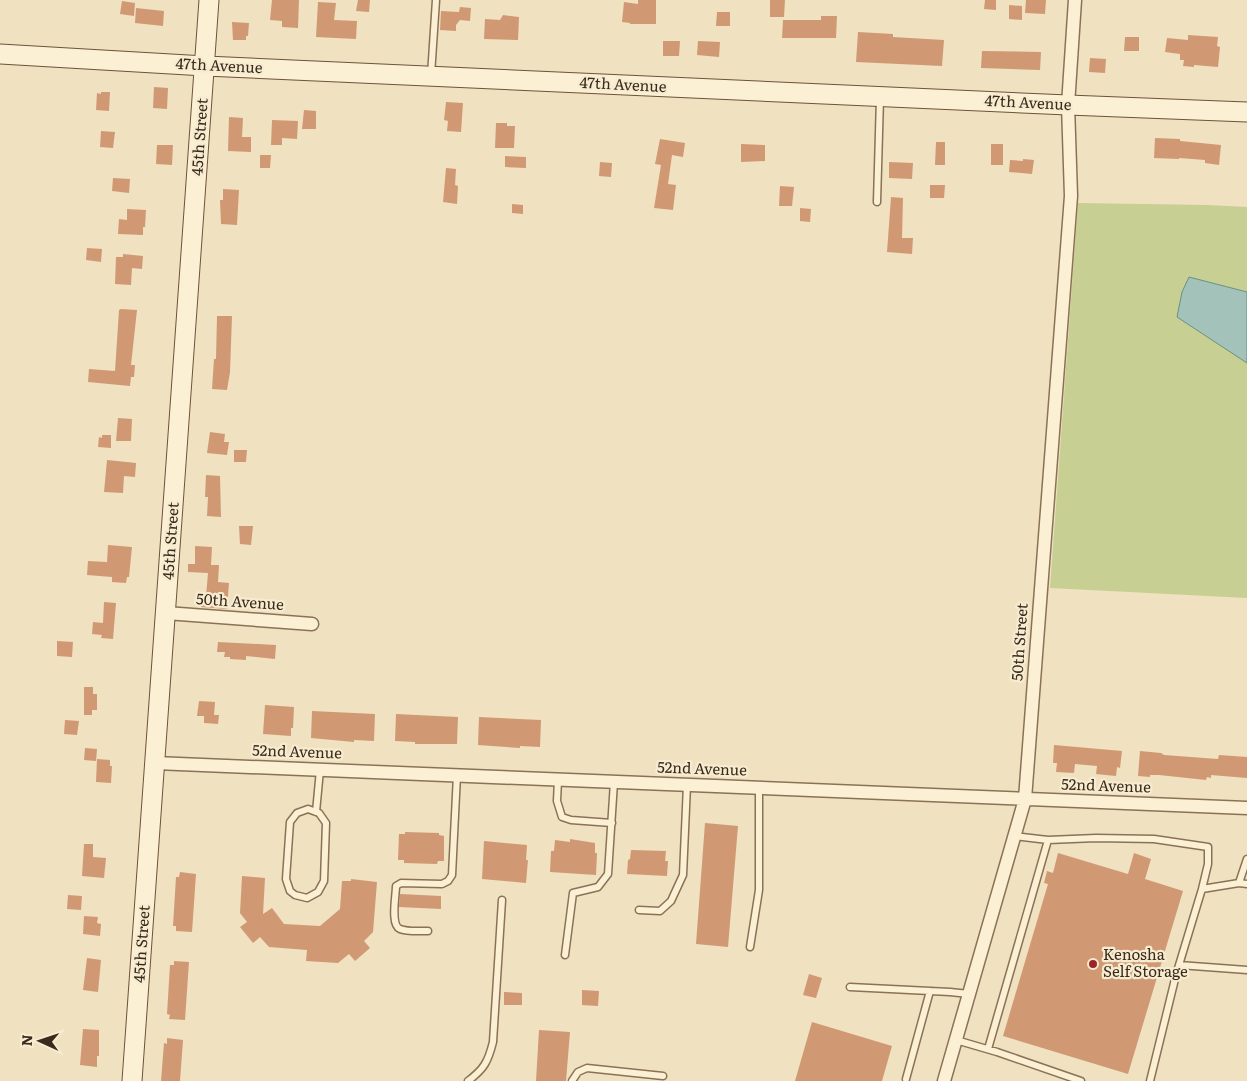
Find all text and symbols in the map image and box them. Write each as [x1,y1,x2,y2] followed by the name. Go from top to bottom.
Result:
[175,51,263,78] street label: 47th Avenue
[579,70,667,97] street label: 47th Avenue
[984,88,1072,115] street label: 47th Avenue
[184,97,213,177] street label: 45th Street
[155,501,184,581] street label: 45th Street
[195,586,285,615] street label: 50th Avenue
[1004,602,1033,682] street label: 50th Street
[252,737,343,764] street label: 52nd Avenue
[657,754,748,781] street label: 52nd Avenue
[1061,771,1152,798] street label: 52nd Avenue
[126,904,155,984] street label: 45th Street
[1103,942,1188,982] place label: Kenosha Self Storage
[1087,958,1099,970] marker: Kenosha Self Storage
[15,1016,65,1066] north arrow
[16,1034,36,1047] text: N

